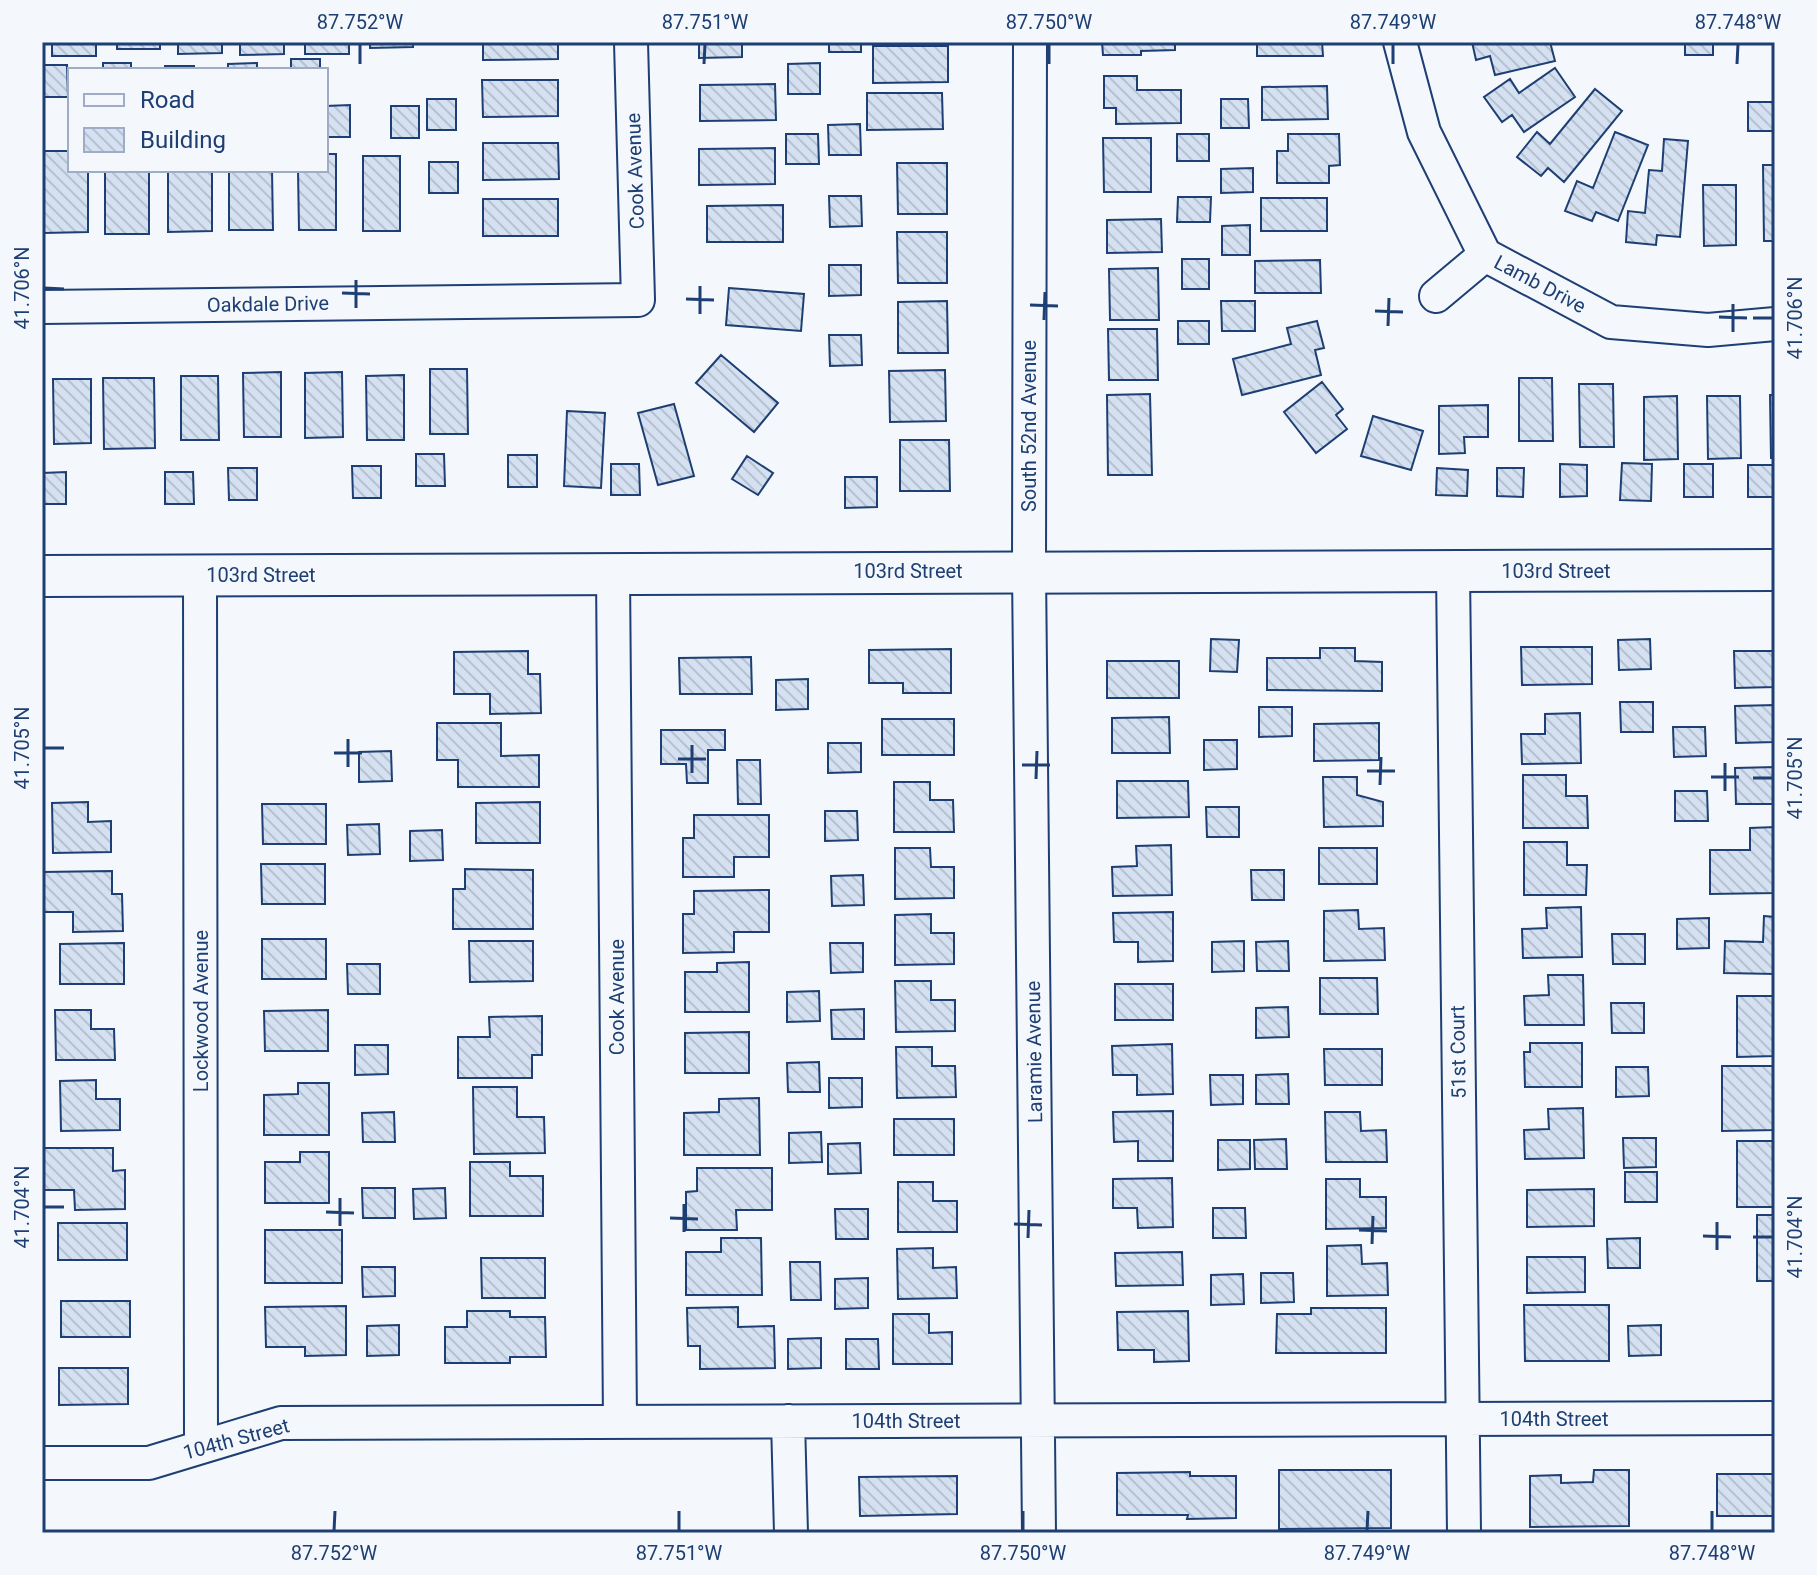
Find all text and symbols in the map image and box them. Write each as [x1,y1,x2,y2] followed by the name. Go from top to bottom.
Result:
[317,10,404,34] text: 87.752°W
[662,10,749,34] text: 87.751°W
[1006,10,1093,34] text: 87.750°W
[1350,10,1437,34] text: 87.749°W
[1695,10,1782,34] text: 87.748°W
[68,68,328,172] legend
[140,86,195,114] text: Road
[621,112,649,230] street label: Cook Avenue
[140,126,226,154] text: Building
[10,246,34,330] text: 41.706°N
[1490,250,1590,318] street label: Lamb Drive
[1783,276,1807,360] text: 41.706°N
[207,291,329,317] street label: Oakdale Drive
[1017,340,1041,512] street label: South 52nd Avenue
[853,559,963,583] street label: 103rd Street
[1501,559,1611,583] street label: 103rd Street
[206,563,316,587] street label: 103rd Street
[10,706,34,790] text: 41.705°N
[1783,736,1807,820] text: 41.705°N
[189,930,213,1092] street label: Lockwood Avenue
[605,939,629,1055] street label: Cook Avenue
[1021,981,1047,1123] street label: Laramie Avenue
[1445,1005,1471,1099] street label: 51st Court
[10,1165,34,1249] text: 41.704°N
[1783,1195,1807,1279] text: 41.704°N
[1499,1407,1609,1431] street label: 104th Street
[851,1409,961,1433] street label: 104th Street
[180,1413,292,1465] street label: 104th Street
[291,1541,378,1565] text: 87.752°W
[636,1541,723,1565] text: 87.751°W
[980,1541,1067,1565] text: 87.750°W
[1324,1541,1411,1565] text: 87.749°W
[1669,1541,1756,1565] text: 87.748°W

